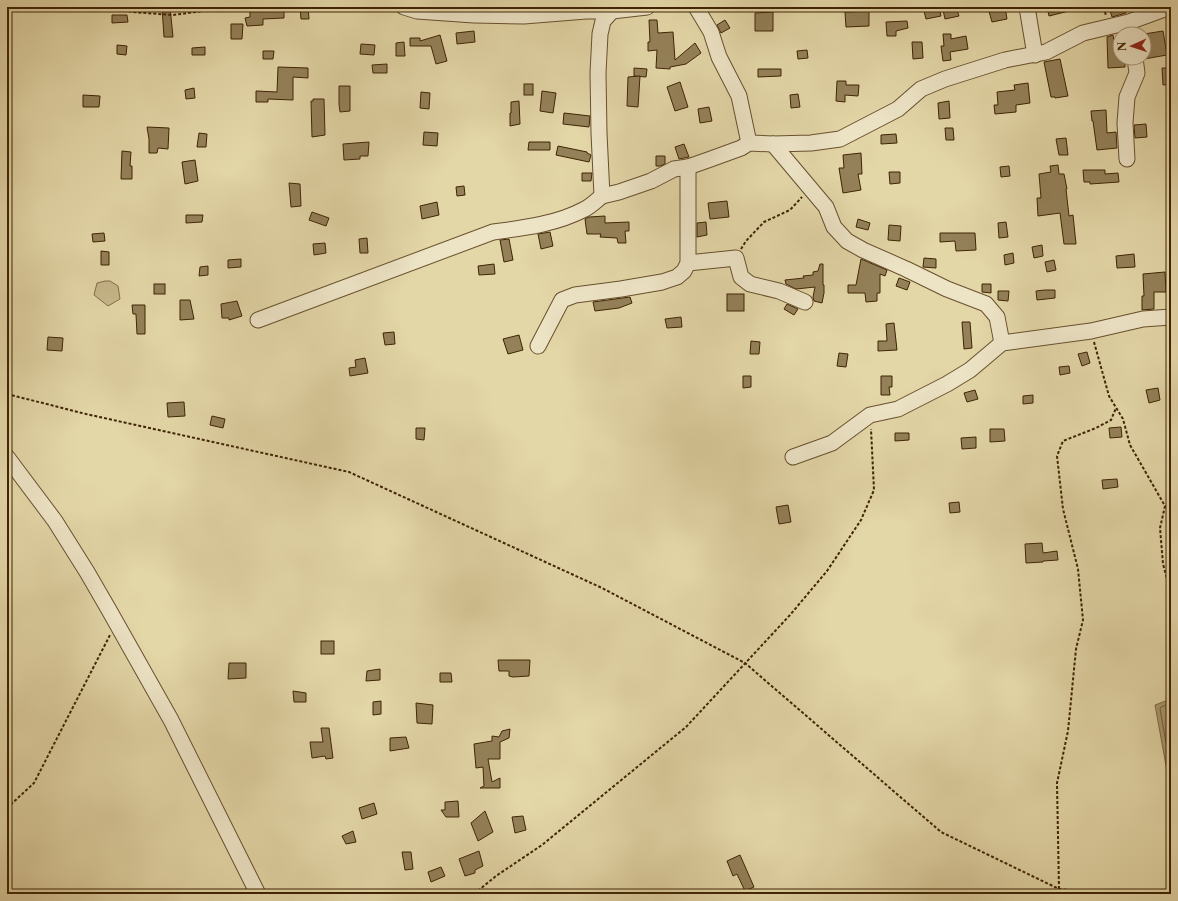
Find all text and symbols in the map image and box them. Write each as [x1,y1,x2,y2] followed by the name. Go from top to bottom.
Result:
[1112,26,1152,66] north arrow
[1115,41,1129,52] text: N

